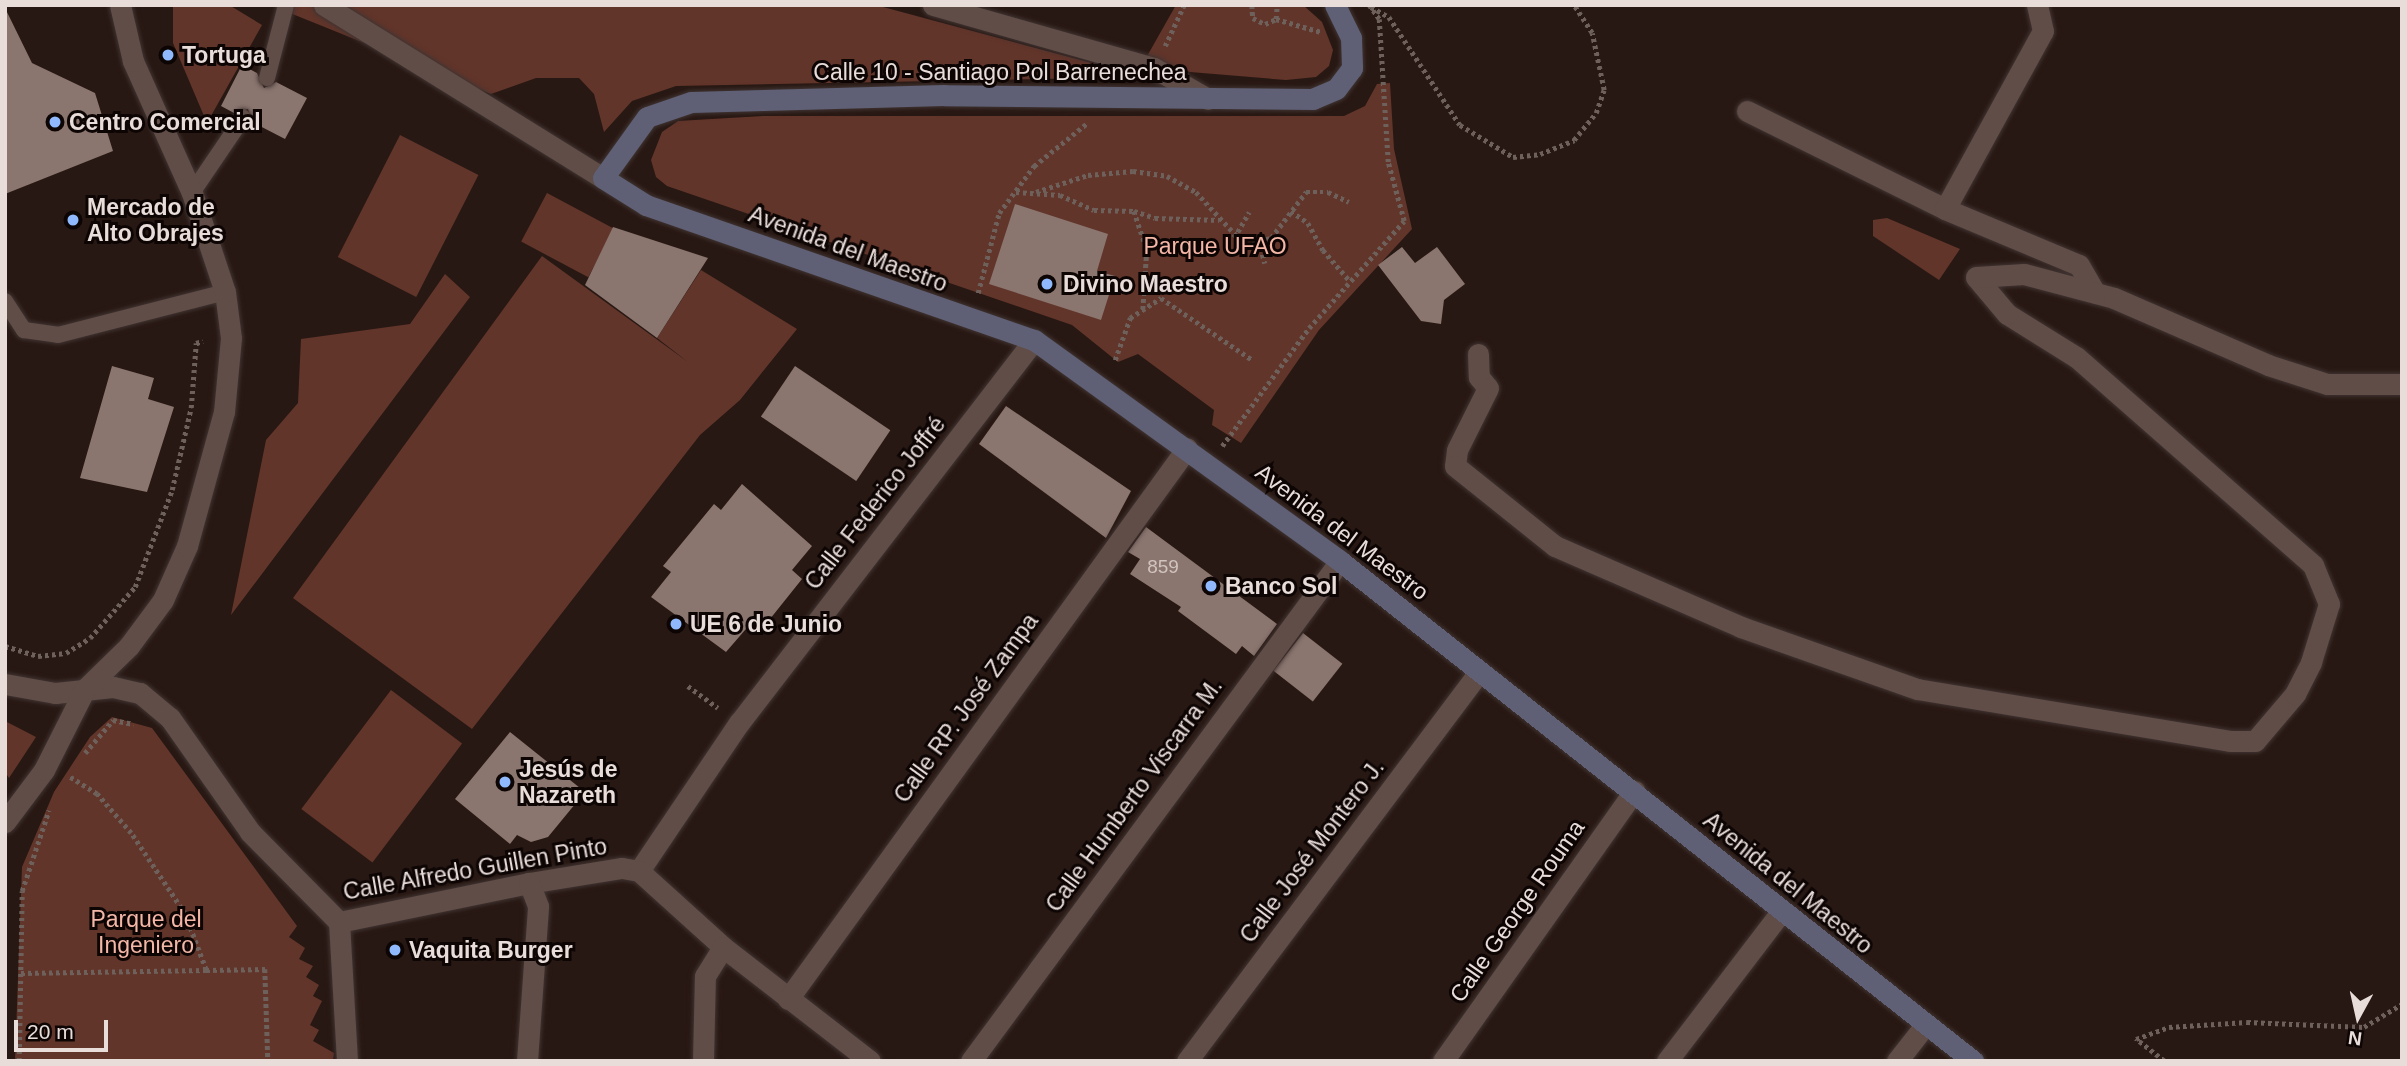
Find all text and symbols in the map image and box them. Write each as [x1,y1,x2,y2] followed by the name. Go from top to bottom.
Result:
[182,41,266,69] place label: Tortuga
[160,47,176,63] marker: Tortuga
[813,58,1187,86] street label: Calle 10 - Santiago Pol Barrenechea
[69,108,261,136] place label: Centro Comercial
[47,114,63,130] marker: Centro Comercial
[87,193,224,247] place label: Mercado de Alto Obrajes
[745,200,951,298] street label: Avenida del Maestro
[65,212,81,228] marker: Mercado de Alto Obrajes
[1143,232,1287,260] park label: Parque UFAO
[1063,270,1228,298] place label: Divino Maestro
[1037,274,1057,294] marker: Divino Maestro
[799,411,951,595] street label: Calle Federico Joffré
[1250,458,1434,606] street label: Avenida del Maestro
[1147,556,1179,578] house number: 859
[1225,572,1337,600] place label: Banco Sol
[1203,578,1219,594] marker: Banco Sol
[888,608,1044,808] street label: Calle RP. José Zampa
[690,610,842,638] place label: UE 6 de Junio
[668,616,684,632] marker: UE 6 de Junio
[1040,673,1228,917] street label: Calle Humberto Viscarra M.
[1234,754,1390,948] street label: Calle José Montero J.
[519,755,617,809] place label: Jesús de Nazareth
[497,774,513,790] marker: Jesús de Nazareth
[1698,806,1878,960] street label: Avenida del Maestro
[1444,815,1590,1007] street label: Calle George Rouma
[340,832,610,906] street label: Calle Alfredo Guillen Pinto
[90,905,202,959] park label: Parque del Ingeniero
[409,936,573,964] place label: Vaquita Burger
[387,942,403,958] marker: Vaquita Burger
[2323,982,2393,1052] north arrow
[18,1006,112,1050] scale bar
[27,1020,74,1043] text: 20 m
[2347,1027,2363,1050] text: N

